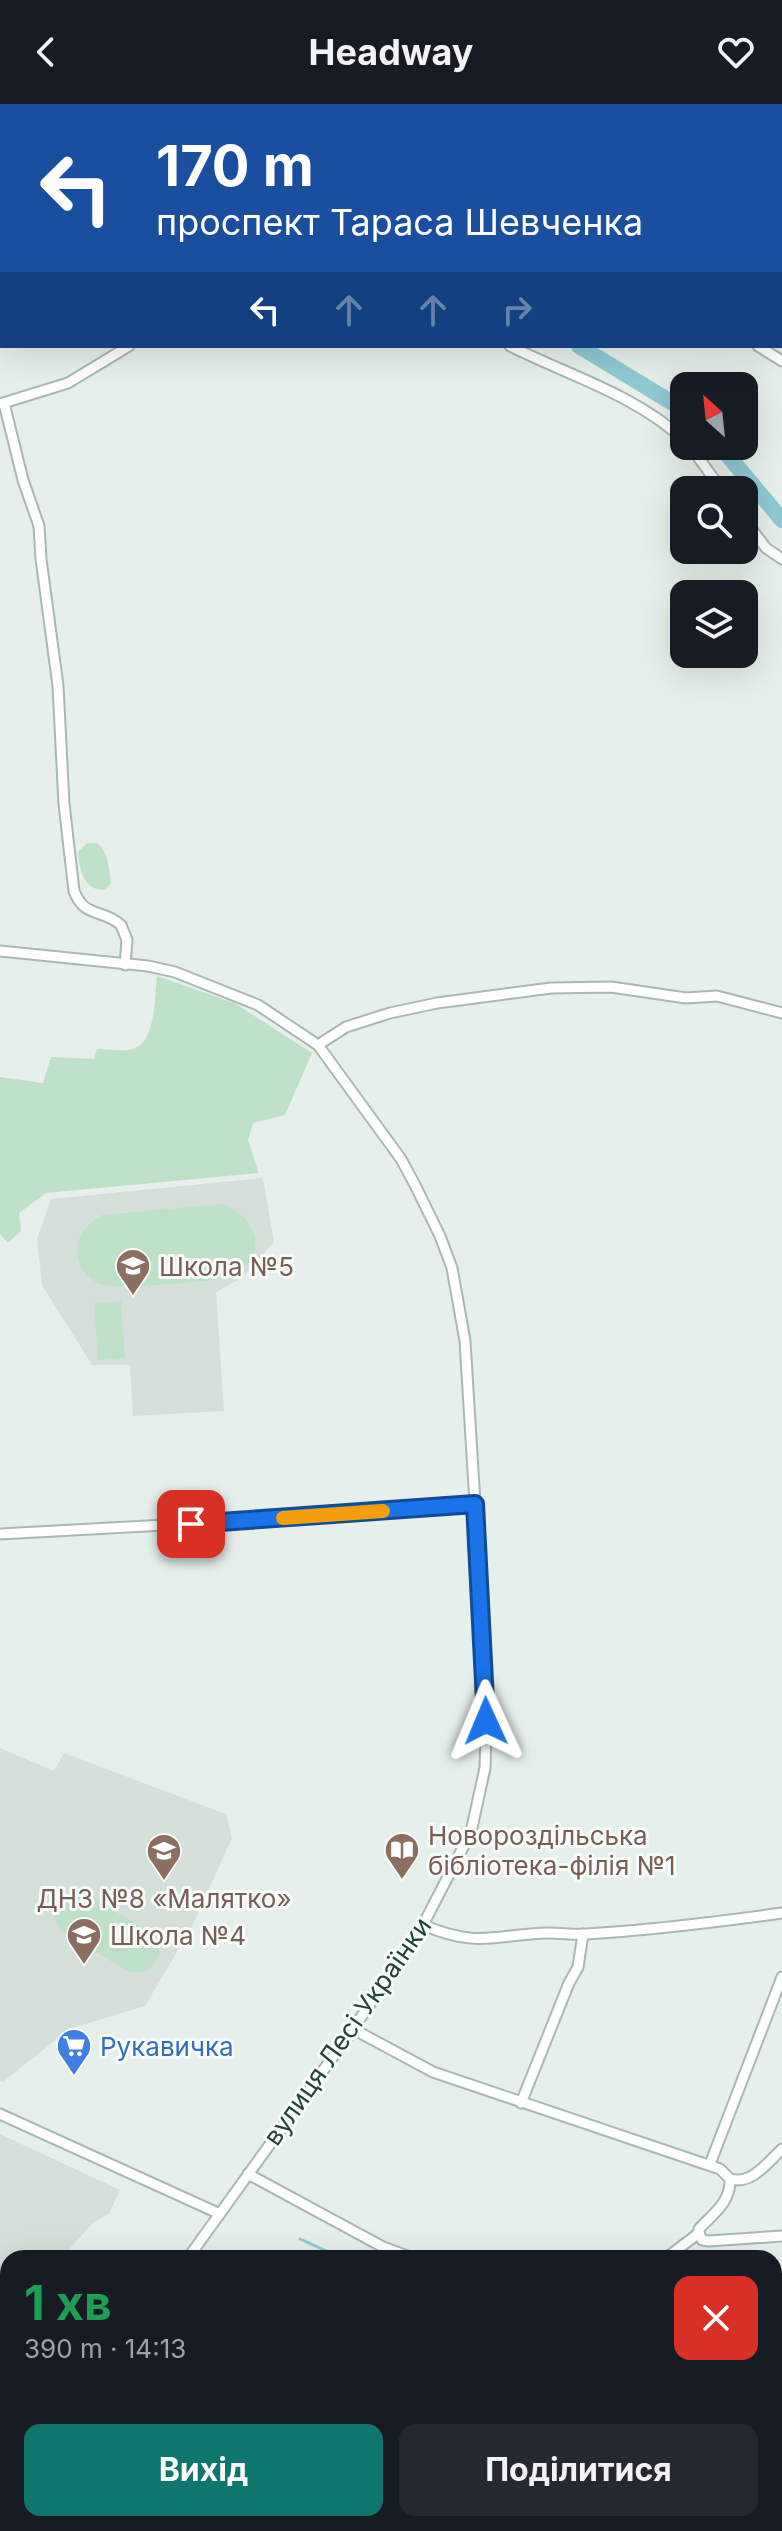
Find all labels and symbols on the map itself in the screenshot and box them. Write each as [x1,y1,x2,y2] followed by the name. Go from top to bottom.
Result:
[670,372,758,460] north arrow
[114,1247,152,1297] school or university icon: Школа №5
[159,1251,294,1282] place label: Школа №5
[157,1490,225,1558] pin
[444,1679,528,1763] position arrow
[428,1820,676,1881] place label: Новороздільська бібліотека-філія №1
[383,1831,421,1881] library icon: Новороздільська бібліотека-філія №1
[145,1832,183,1882] school or university icon: ДНЗ №8 «Малятко»
[36,1883,292,1914] place label: ДНЗ №8 «Малятко»
[257,1911,437,2151] street label: вулиця Лесі Українки
[65,1916,103,1966] school or university icon: Школа №4
[110,1920,246,1951] place label: Школа №4
[55,2027,93,2077] supermarket icon: Рукавичка
[100,2031,234,2062] place label: Рукавичка

